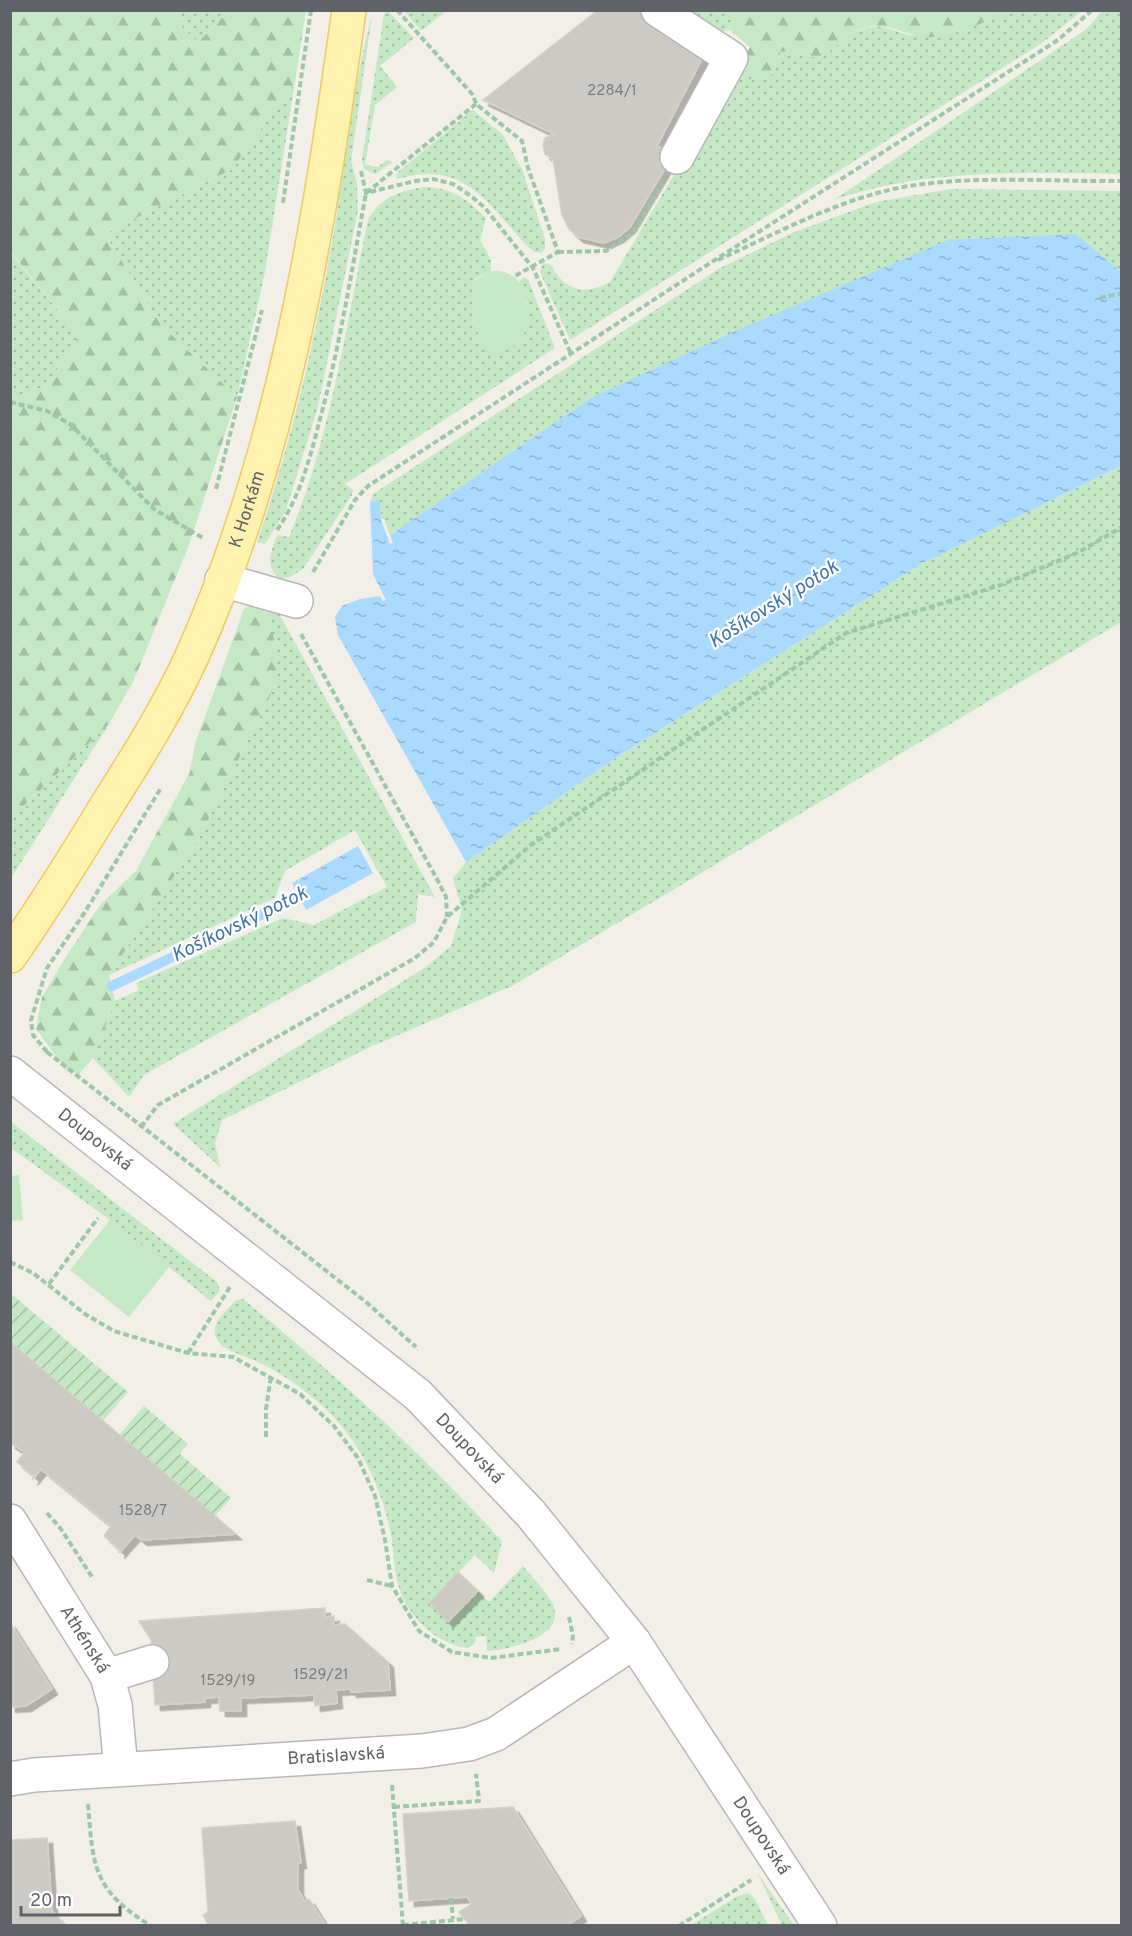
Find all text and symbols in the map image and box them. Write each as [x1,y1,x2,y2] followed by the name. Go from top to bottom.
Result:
[587,82,637,101] house number: 2284/1
[224,468,271,551] street label: K Horkám
[704,554,845,655] water label: Košíkovský potok
[168,880,313,969] water label: Košíkovský potok
[53,1103,137,1177] street label: Doupovská
[430,1409,508,1489] street label: Doupovská
[119,1502,167,1521] house number: 1528/7
[54,1601,114,1678] street label: Athénská
[293,1666,349,1685] house number: 1529/21
[201,1672,255,1691] house number: 1529/19
[287,1742,386,1771] street label: Bratislavská
[727,1792,795,1880] street label: Doupovská
[21,1879,120,1917] scale bar
[30,1890,72,1913] text: 20 m

